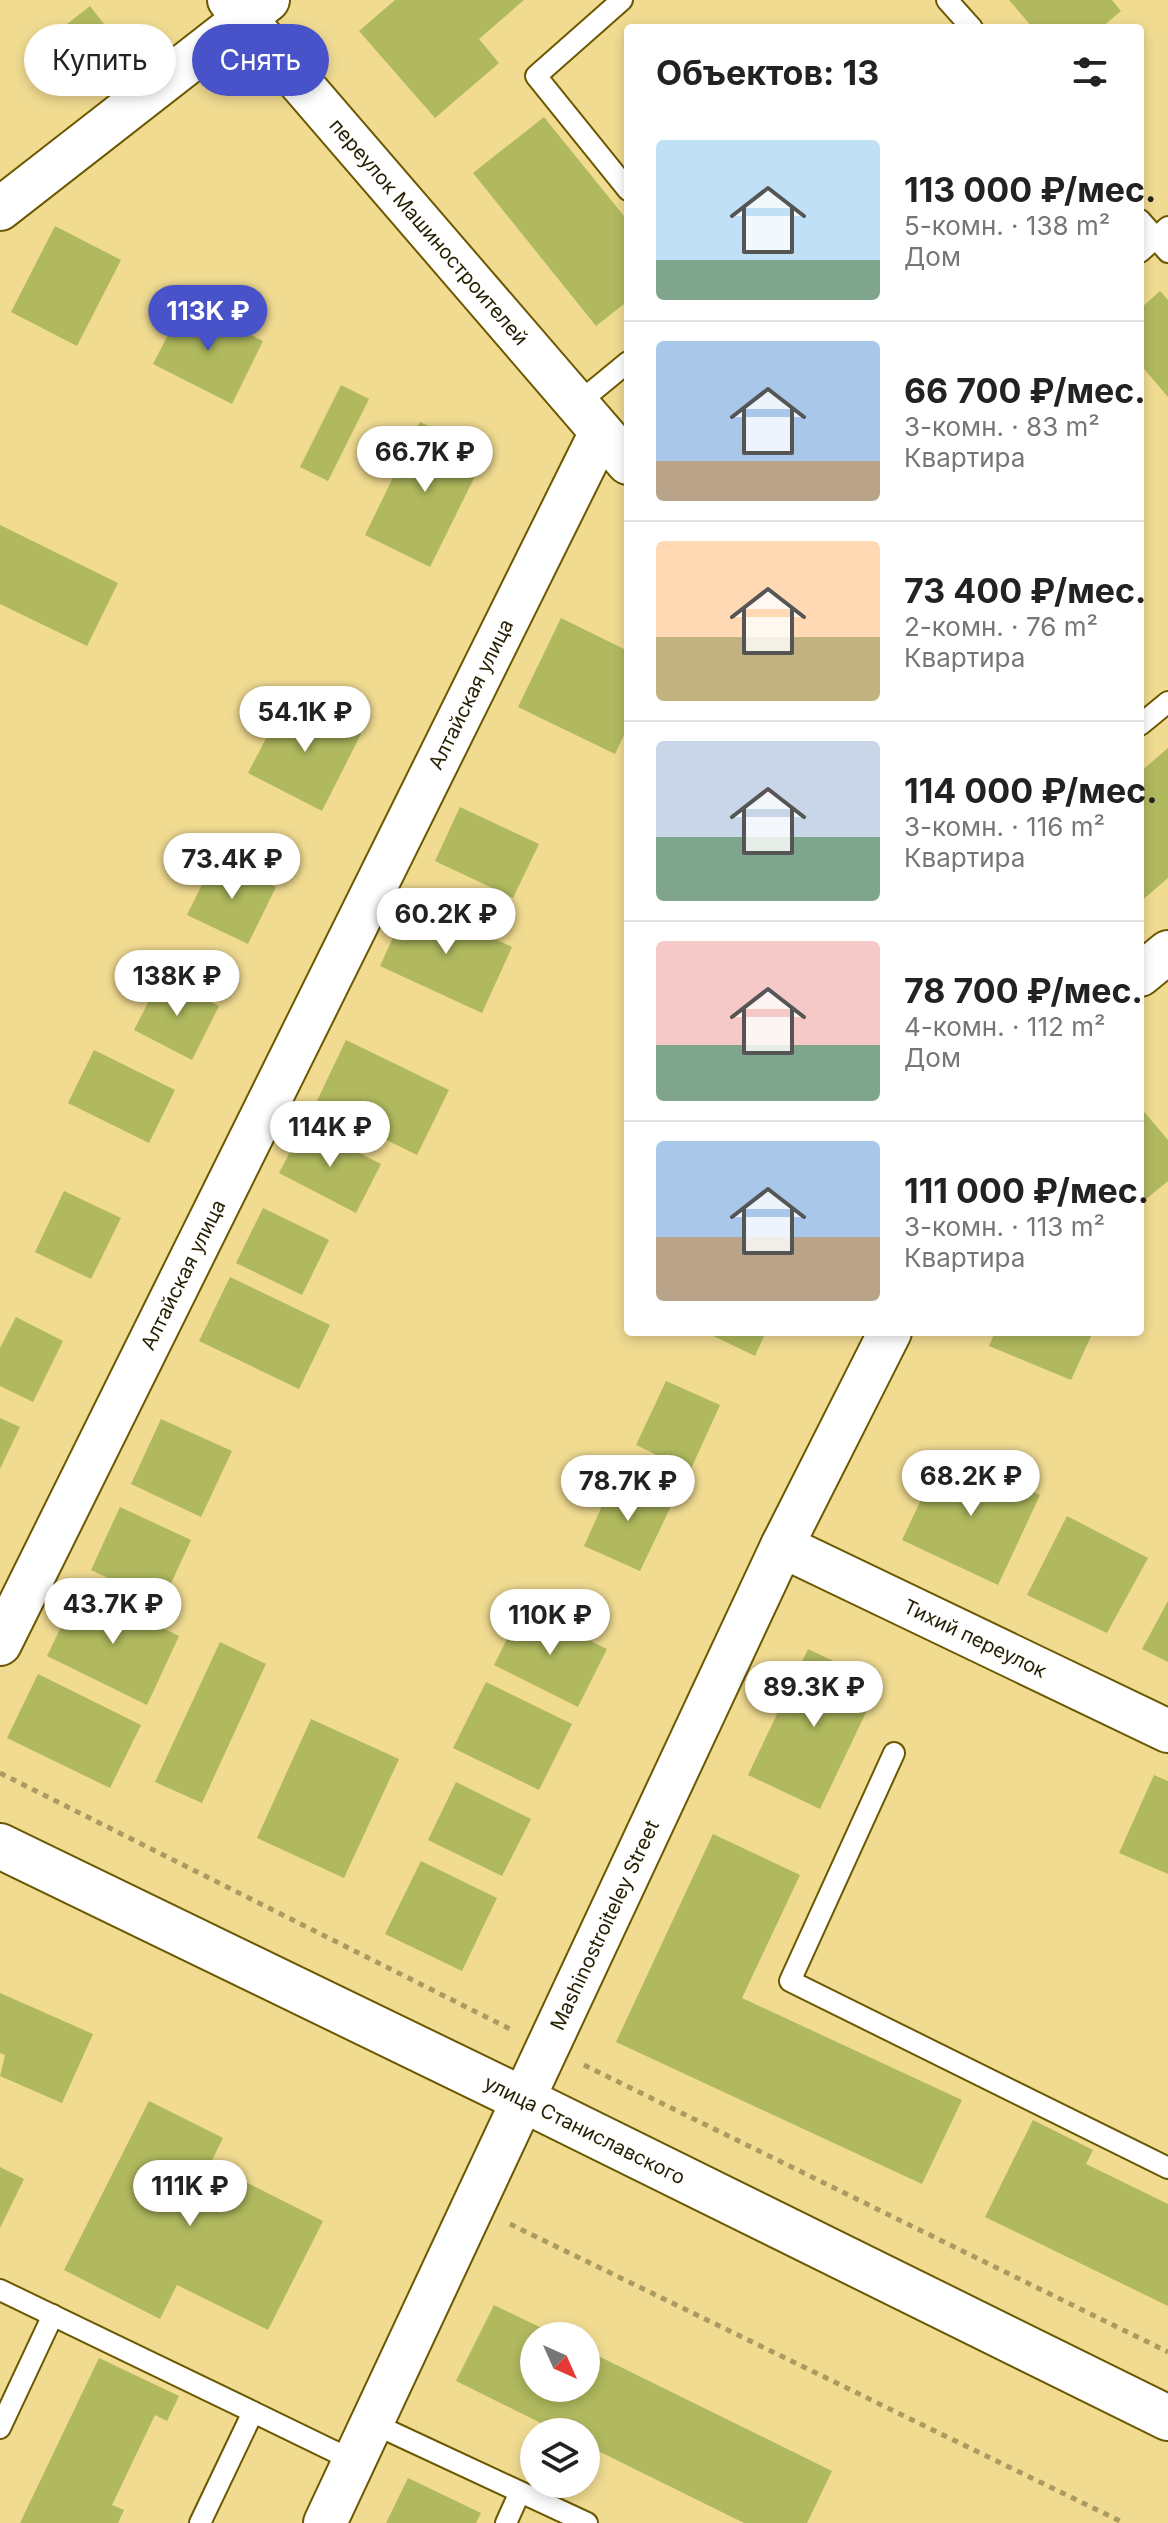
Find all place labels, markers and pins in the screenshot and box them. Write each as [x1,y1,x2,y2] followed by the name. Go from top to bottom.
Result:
[143,285,273,353] pin: 113K ₽
[351,426,499,494] pin: 66.7K ₽
[231,686,379,754] pin: 54.1K ₽
[158,833,306,901] pin: 73.4K ₽
[372,888,520,956] pin: 60.2K ₽
[112,950,242,1018] pin: 138K ₽
[265,1101,395,1169] pin: 114K ₽
[897,1450,1045,1518] pin: 68.2K ₽
[554,1455,702,1523] pin: 78.7K ₽
[39,1578,187,1646] pin: 43.7K ₽
[485,1589,615,1657] pin: 110K ₽
[740,1661,888,1729] pin: 89.3K ₽
[125,2160,255,2228] pin: 111K ₽

